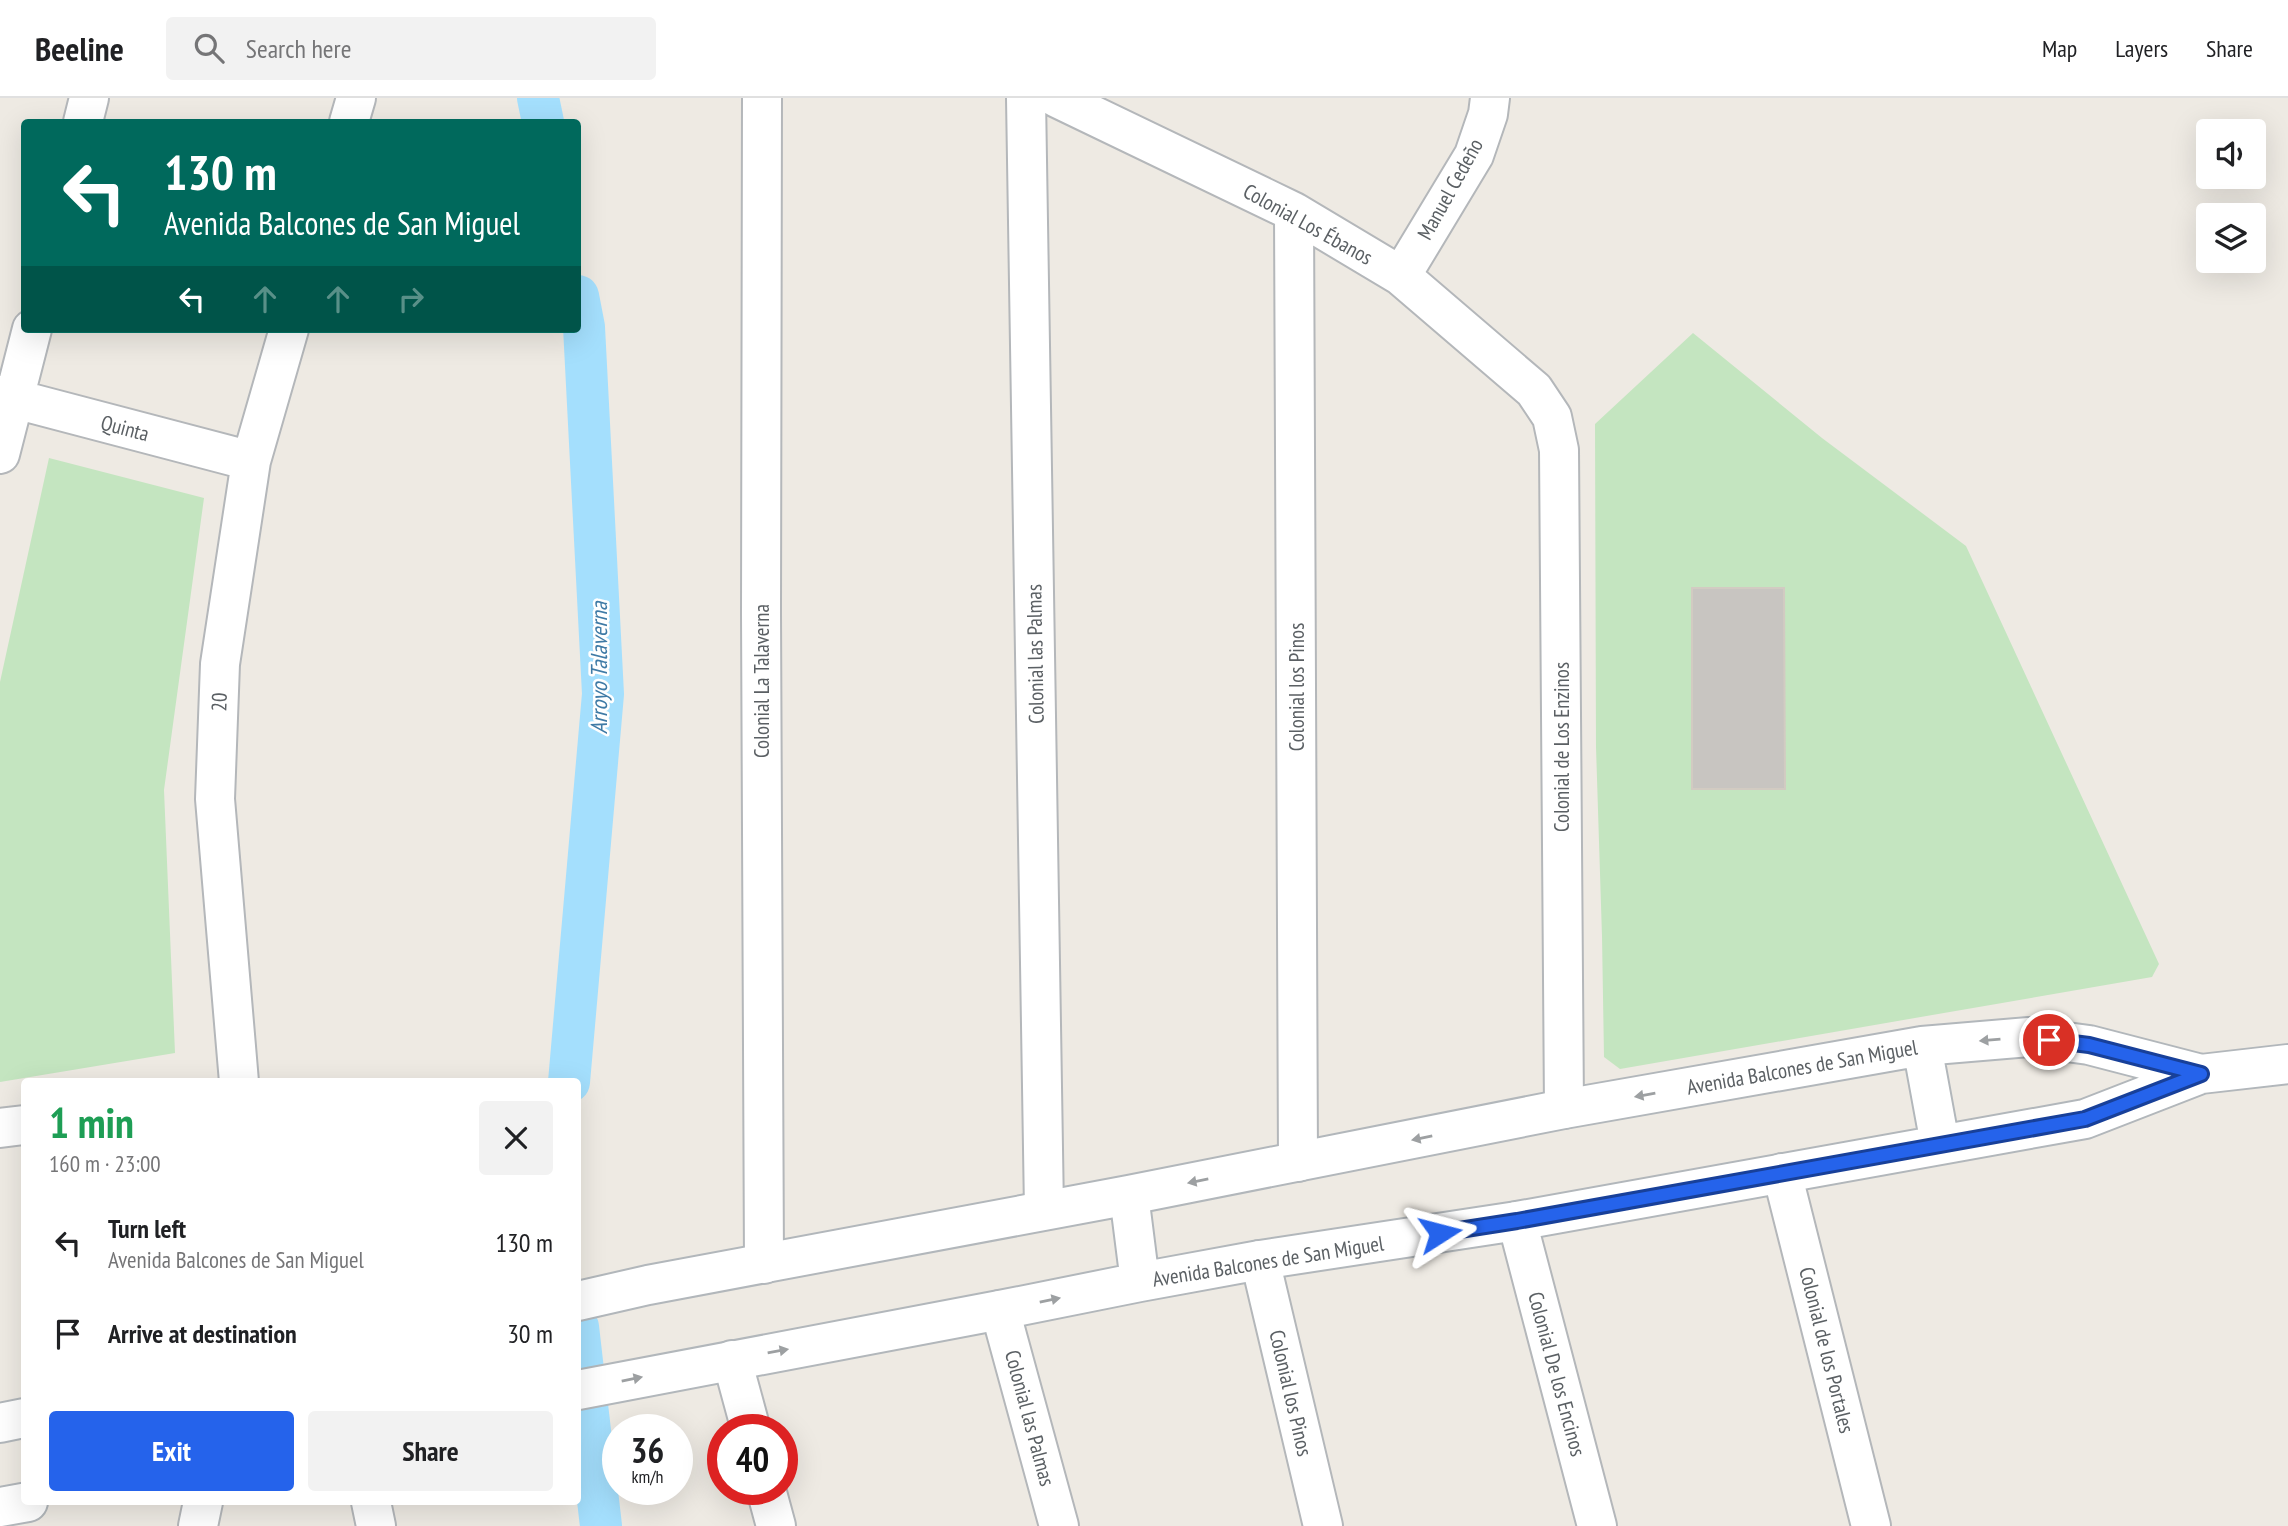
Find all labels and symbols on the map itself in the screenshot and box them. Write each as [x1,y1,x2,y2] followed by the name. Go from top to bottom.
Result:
[1411,134,1489,244] street label: Manuel Cedeño
[1239,177,1377,271] street label: Colonial Los Ébanos
[98,409,152,447] street label: Quinta
[1020,584,1050,724] street label: Colonial las Palmas
[584,600,613,734] water label: Arroyo Talaverna
[748,604,775,758] street label: Colonial La Talaverna
[1283,623,1310,751] street label: Colonial los Pinos
[1548,662,1575,832] street label: Colonial de Los Enzinos
[205,692,233,712] street label: 20
[2019,1010,2079,1070] pin
[1685,1033,1919,1101] street label: Avenida Balcones de San Miguel
[1979,1035,2001,1046] one-way arrow
[1634,1090,1656,1101] one-way arrow
[1411,1133,1433,1144] one-way arrow
[1187,1176,1209,1187] one-way arrow
[1403,1196,1477,1270] position arrow
[1151,1229,1386,1293] street label: Avenida Balcones de San Miguel
[1793,1264,1861,1436] street label: Colonial de los Portales
[1522,1289,1592,1459] street label: Colonial De los Encinos
[1039,1294,1061,1305] one-way arrow
[1263,1327,1319,1459] street label: Colonial los Pinos
[767,1345,789,1356] one-way arrow
[999,1347,1061,1489] street label: Colonial las Palmas
[621,1374,643,1385] one-way arrow
[707,1414,798,1505] speed limit sign: 40

